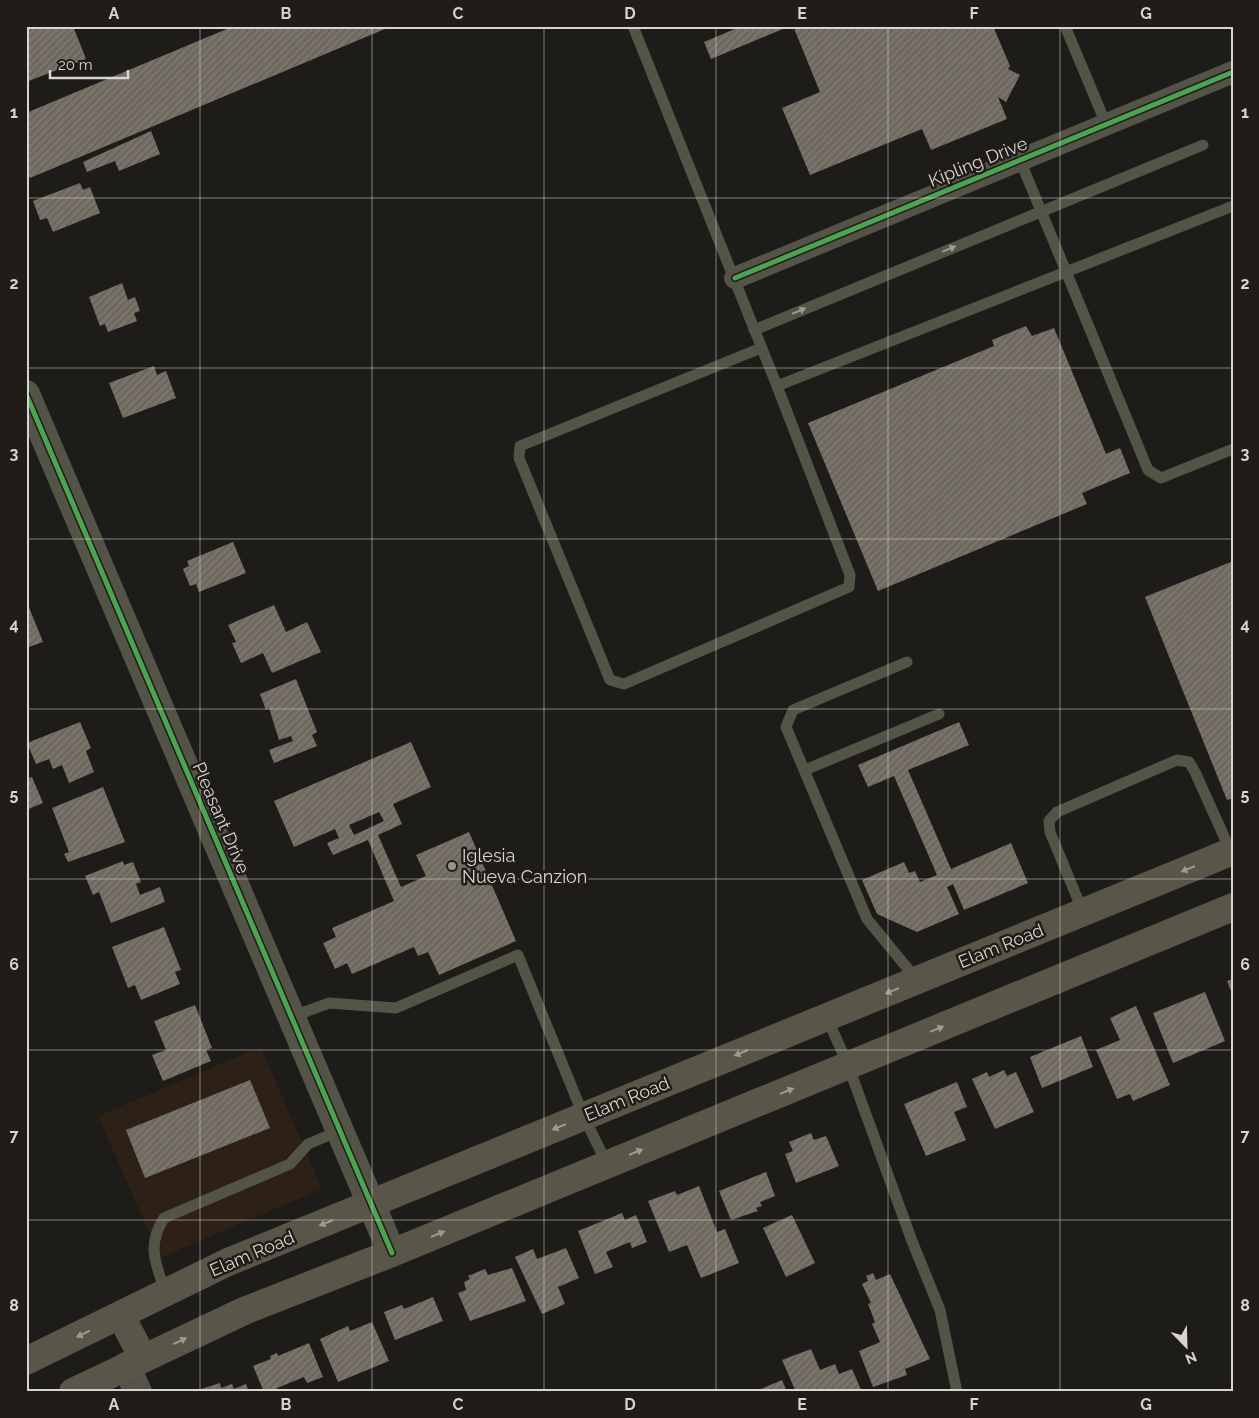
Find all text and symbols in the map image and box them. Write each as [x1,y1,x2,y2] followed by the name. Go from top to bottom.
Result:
[109,4,120,23] text: A
[281,4,292,23] text: B
[453,4,464,23] text: C
[624,4,636,23] text: D
[797,4,807,23] text: E
[969,4,979,23] text: F
[1140,4,1152,23] text: G
[50,48,128,80] scale bar
[58,56,93,74] text: 20 m
[10,103,18,122] text: 1
[1241,103,1249,122] text: 1
[925,132,1031,191] street label: Kipling Drive
[942,245,957,253] one-way arrow
[9,274,19,293] text: 2
[1240,274,1250,293] text: 2
[792,307,807,315] one-way arrow
[10,444,19,463] text: 3
[1241,444,1250,463] text: 3
[9,615,19,634] text: 4
[1240,615,1250,634] text: 4
[189,759,255,877] street label: Pleasant Drive
[10,785,19,804] text: 5
[1241,785,1250,804] text: 5
[462,845,587,887] place label: Iglesia Nueva Canzion
[446,860,458,872] marker: Iglesia Nueva Canzion
[1181,866,1195,874] one-way arrow
[955,919,1046,972] street label: Elam Road
[9,955,19,974] text: 6
[1240,955,1250,974] text: 6
[884,987,899,995] one-way arrow
[930,1024,944,1032] one-way arrow
[734,1049,748,1057] one-way arrow
[581,1072,672,1125] street label: Elam Road
[780,1086,794,1094] one-way arrow
[551,1124,566,1132] one-way arrow
[10,1126,19,1145] text: 7
[1241,1126,1250,1145] text: 7
[629,1148,643,1156] one-way arrow
[319,1219,333,1227] one-way arrow
[206,1226,297,1281] street label: Elam Road
[430,1230,445,1237] one-way arrow
[9,1296,19,1315] text: 8
[1240,1296,1250,1315] text: 8
[1162,1320,1212,1370] north arrow
[76,1330,90,1338] one-way arrow
[173,1337,187,1345] one-way arrow
[1183,1349,1199,1367] text: N
[109,1395,120,1414] text: A
[281,1395,292,1414] text: B
[453,1395,464,1414] text: C
[624,1395,636,1414] text: D
[797,1395,807,1414] text: E
[969,1395,979,1414] text: F
[1140,1395,1152,1414] text: G

